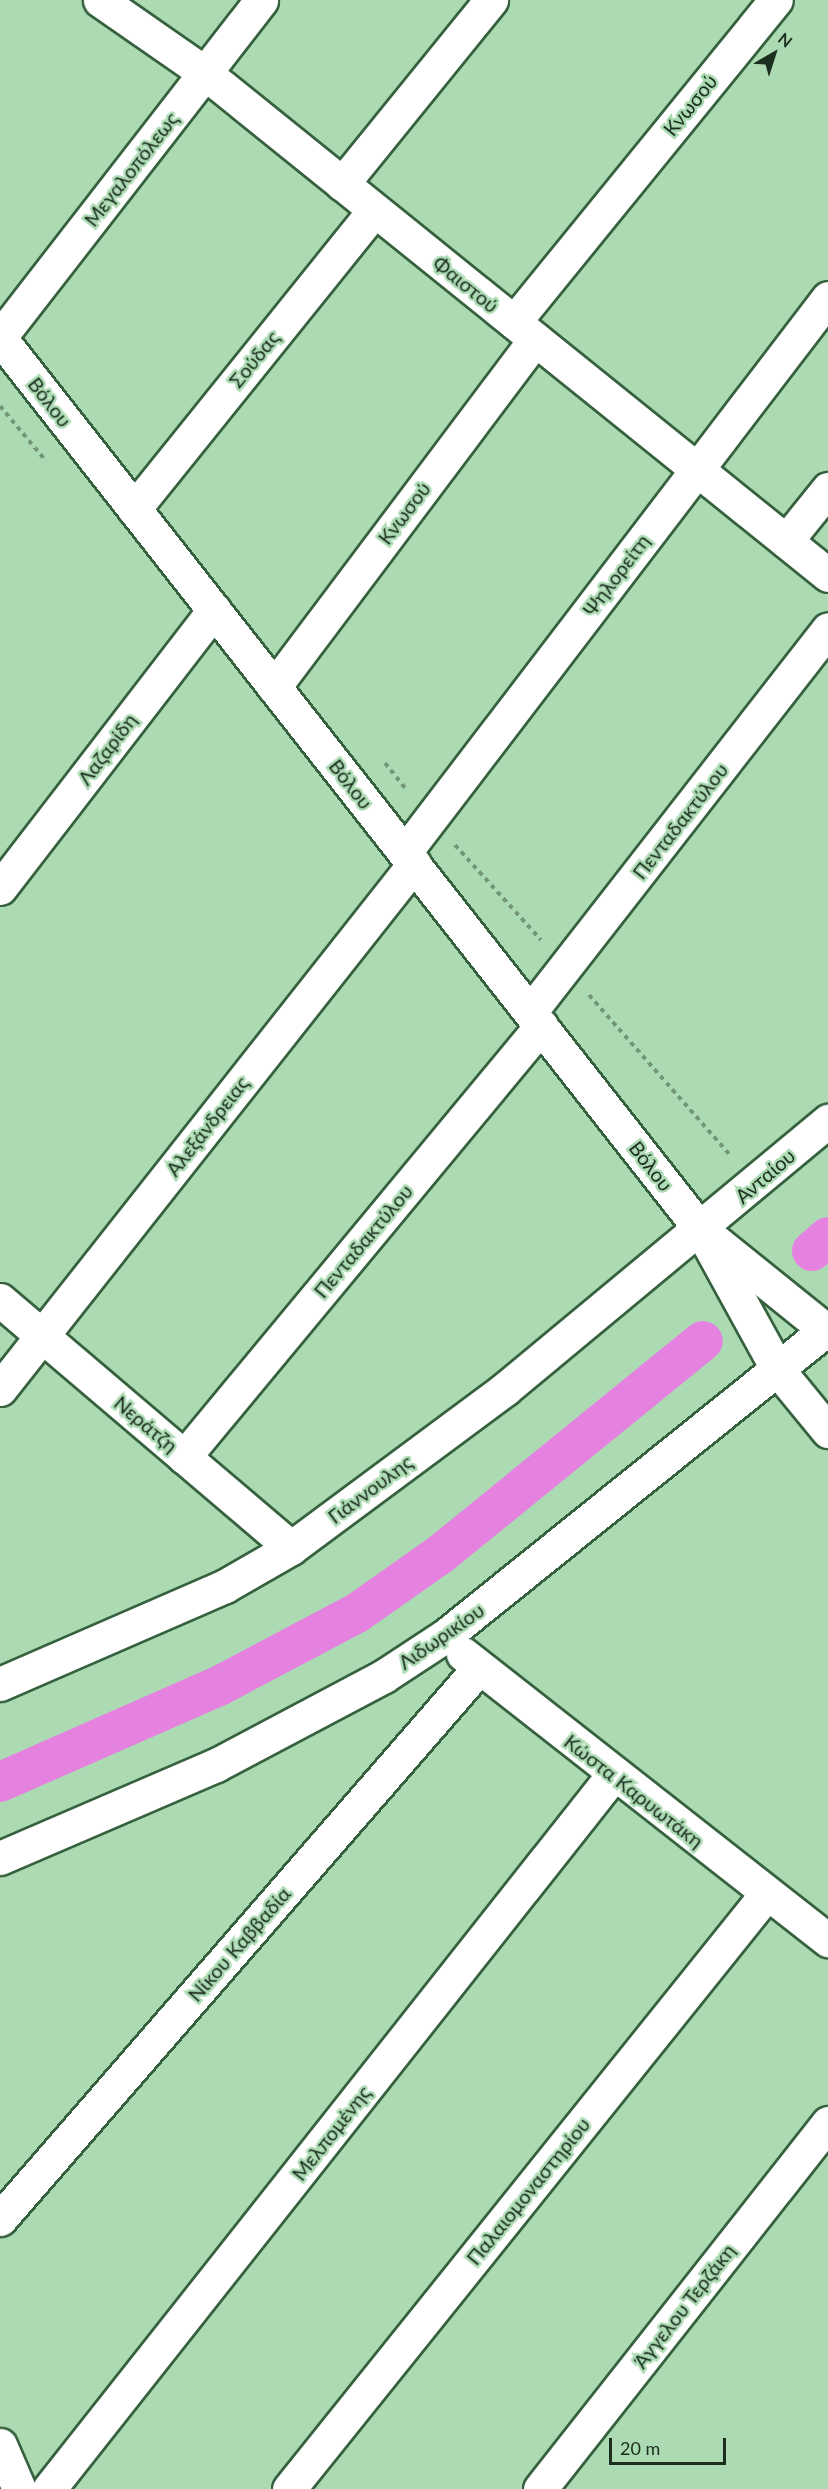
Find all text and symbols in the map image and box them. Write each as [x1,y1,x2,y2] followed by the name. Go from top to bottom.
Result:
[744,24,804,84] north arrow
[775,28,796,51] text: N
[658,69,722,141] street label: Κνωσού
[79,107,183,231] street label: Μεγαλοπόλεως
[428,250,504,318] street label: Φαιστού
[224,326,284,392] street label: Σούδας
[23,372,77,432] street label: Βόλου
[373,477,435,549] street label: Κνωσού
[577,529,655,621] street label: Ψηλορείτη
[72,708,142,790] street label: Λαζαρίδη
[324,754,378,814] street label: Βόλου
[627,758,733,884] street label: Πενταδακτύλου
[160,1071,254,1181] street label: Αλεξάνδρειας
[624,1136,678,1196] street label: Βόλου
[730,1144,800,1208] street label: Ανταίου
[309,1179,417,1303] street label: Πενταδακτύλου
[109,1391,183,1457] street label: Νεράτζη
[323,1449,417,1529] street label: Γιάννουλης
[393,1598,489,1674] street label: Λιδωρικίου
[560,1729,708,1853] street label: Κώστα Καρυωτάκη
[183,1882,295,2006] street label: Νίκου Καββαδία
[287,2081,375,2185] street label: Μελπομένης
[461,2113,595,2269] street label: Παλαιομοναστηρίου
[628,2239,740,2373] street label: Άγγελου Τερζάκη
[612,2426,729,2464] scale bar
[620,2437,660,2459] text: 20 m

